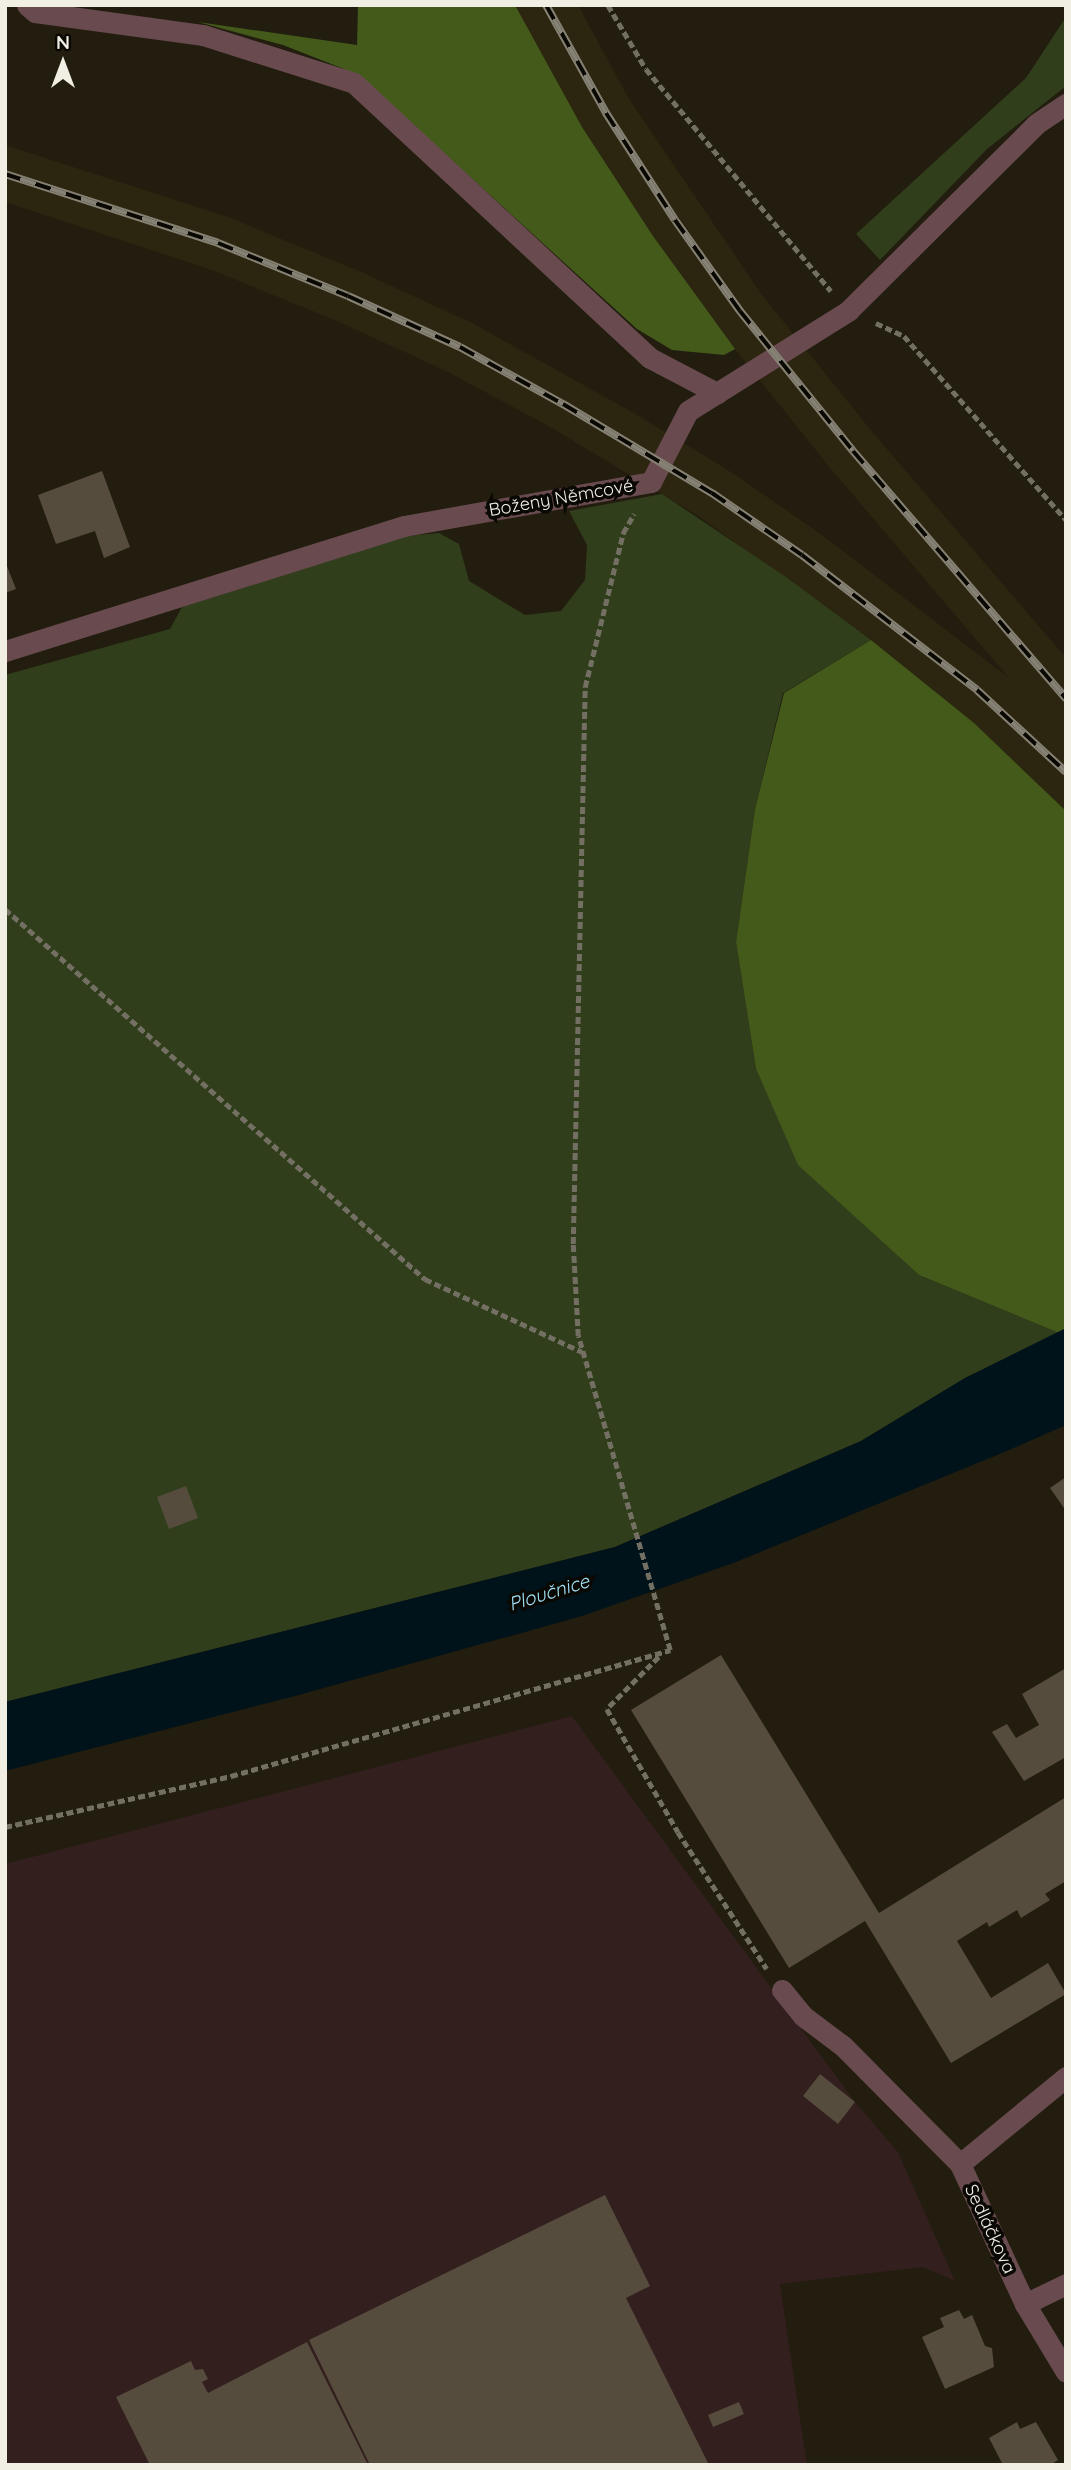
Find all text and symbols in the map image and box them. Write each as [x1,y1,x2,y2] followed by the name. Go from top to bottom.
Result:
[28,28,98,98] north arrow
[56,30,70,54] text: N
[487,475,635,521] street label: Boženy Němcové
[506,1570,592,1616] water label: Ploučnice
[960,2181,1020,2277] street label: Sedláčkova

